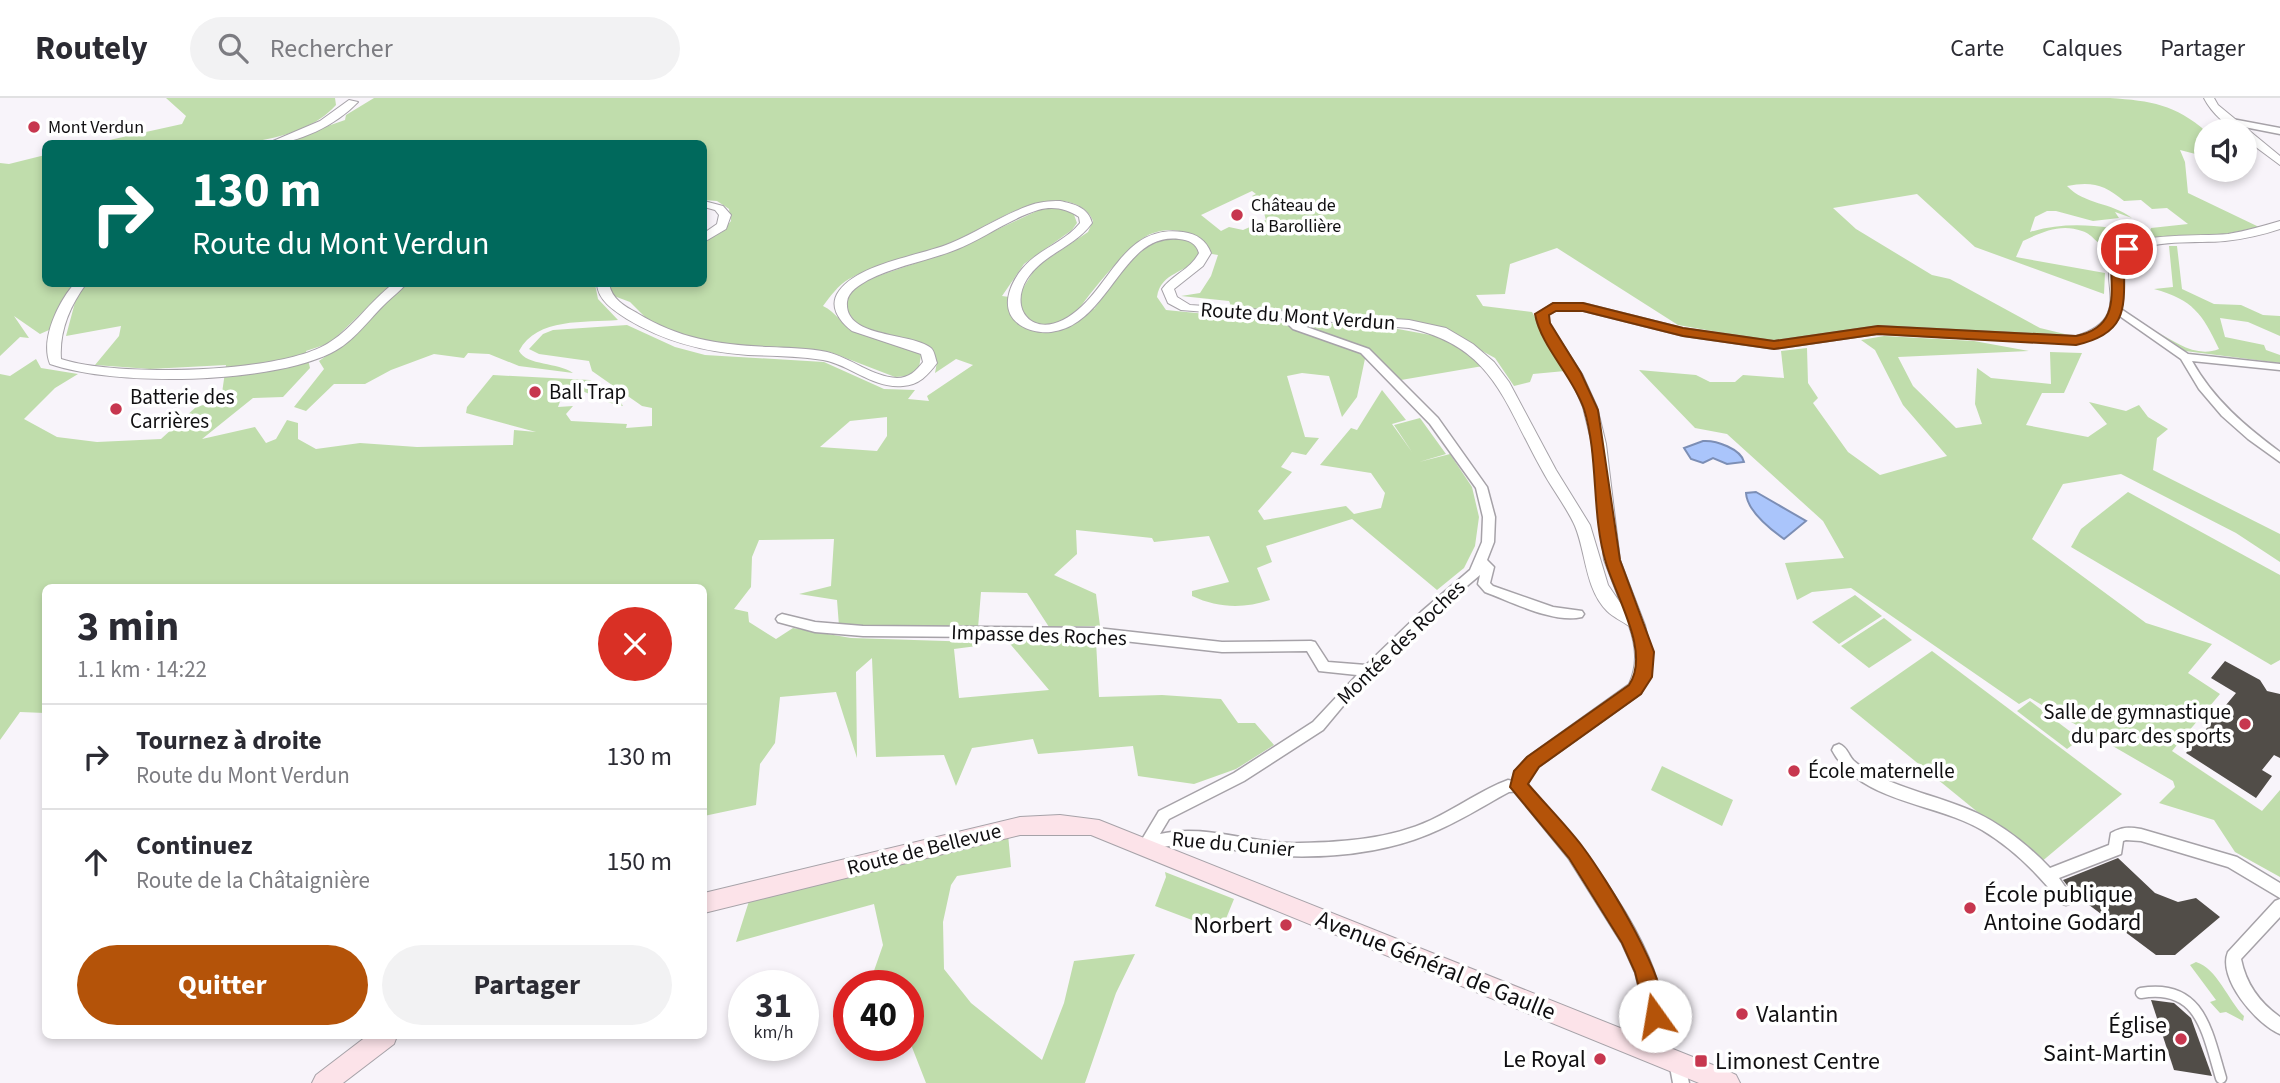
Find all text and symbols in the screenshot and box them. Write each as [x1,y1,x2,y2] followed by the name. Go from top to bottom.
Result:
[190,17,680,80] search box
[35,25,148,72] text: Routely
[214,29,252,67] icon: search
[270,30,393,67] text: Rechercher
[1950,31,2004,66] text: Carte
[2042,31,2122,66] text: Calques
[2160,31,2245,66] text: Partager
[48,115,144,140] place label: Mont Verdun
[26,119,42,135] marker: Mont Verdun
[2194,119,2257,182] map controls
[2194,119,2257,182] button: sound
[192,156,321,226] text: 130 m
[77,168,168,259] icon: right
[1251,193,1341,239] place label: Château de la Barollière
[1229,207,1245,223] marker: Château de la Barollière
[2097,219,2157,279] pin
[192,221,490,267] text: Route du Mont Verdun
[2108,230,2146,268] icon: arrive
[1200,294,1396,338] street label: Route du Mont Verdun
[549,377,626,407] place label: Ball Trap
[130,382,235,436] place label: Batterie des Carrières
[527,384,543,400] marker: Ball Trap
[108,401,124,417] marker: Batterie des Carrières
[1330,573,1472,711] street label: Montée des Roches
[77,597,179,657] text: 3 min
[598,607,672,681] button: close
[951,617,1127,653] street label: Impasse des Roches
[77,653,207,686] text: 1.1 km · 14:22
[2043,697,2231,751] place label: Salle de gymnastique du parc des sports
[2237,716,2253,732] marker: Salle de gymnastique du parc des sports
[136,722,322,759] text: Tournez à droite
[77,738,115,776] icon: right
[606,738,672,775] text: 130 m
[1808,756,1955,786] place label: École maternelle
[136,759,350,792] text: Route du Mont Verdun
[1786,763,1802,779] marker: École maternelle
[844,815,1004,883] street label: Route de Bellevue
[1171,824,1296,864] street label: Rue du Cunier
[136,827,252,864] text: Continuez
[77,843,115,881] icon: ahead
[606,843,672,880] text: 150 m
[136,864,370,897] text: Route de la Châtaignière
[1984,877,2141,940] place label: École publique Antoine Godard
[1962,900,1978,916] marker: École publique Antoine Godard
[1311,901,1561,1030] street label: Avenue Général de Gaulle
[1194,908,1272,943] place label: Norbert
[1278,917,1294,933] marker: Norbert
[77,945,368,1025] button: Quitter
[382,945,672,1025] button: Partager
[833,970,924,1061] speed limit sign: 40
[1618,979,1692,1053] position arrow
[755,981,792,1031] text: 31
[1756,997,1838,1032] place label: Valantin
[1734,1006,1750,1022] marker: Valantin
[2043,1008,2167,1071] place label: Église Saint-Martin
[754,1020,793,1045] text: km/h
[2173,1031,2189,1047] marker: Église Saint-Martin
[1503,1042,1586,1077] place label: Le Royal
[1715,1044,1880,1079] place label: Limonest Centre
[1592,1051,1608,1067] marker: Le Royal
[1693,1053,1709,1069] marker: Limonest Centre

